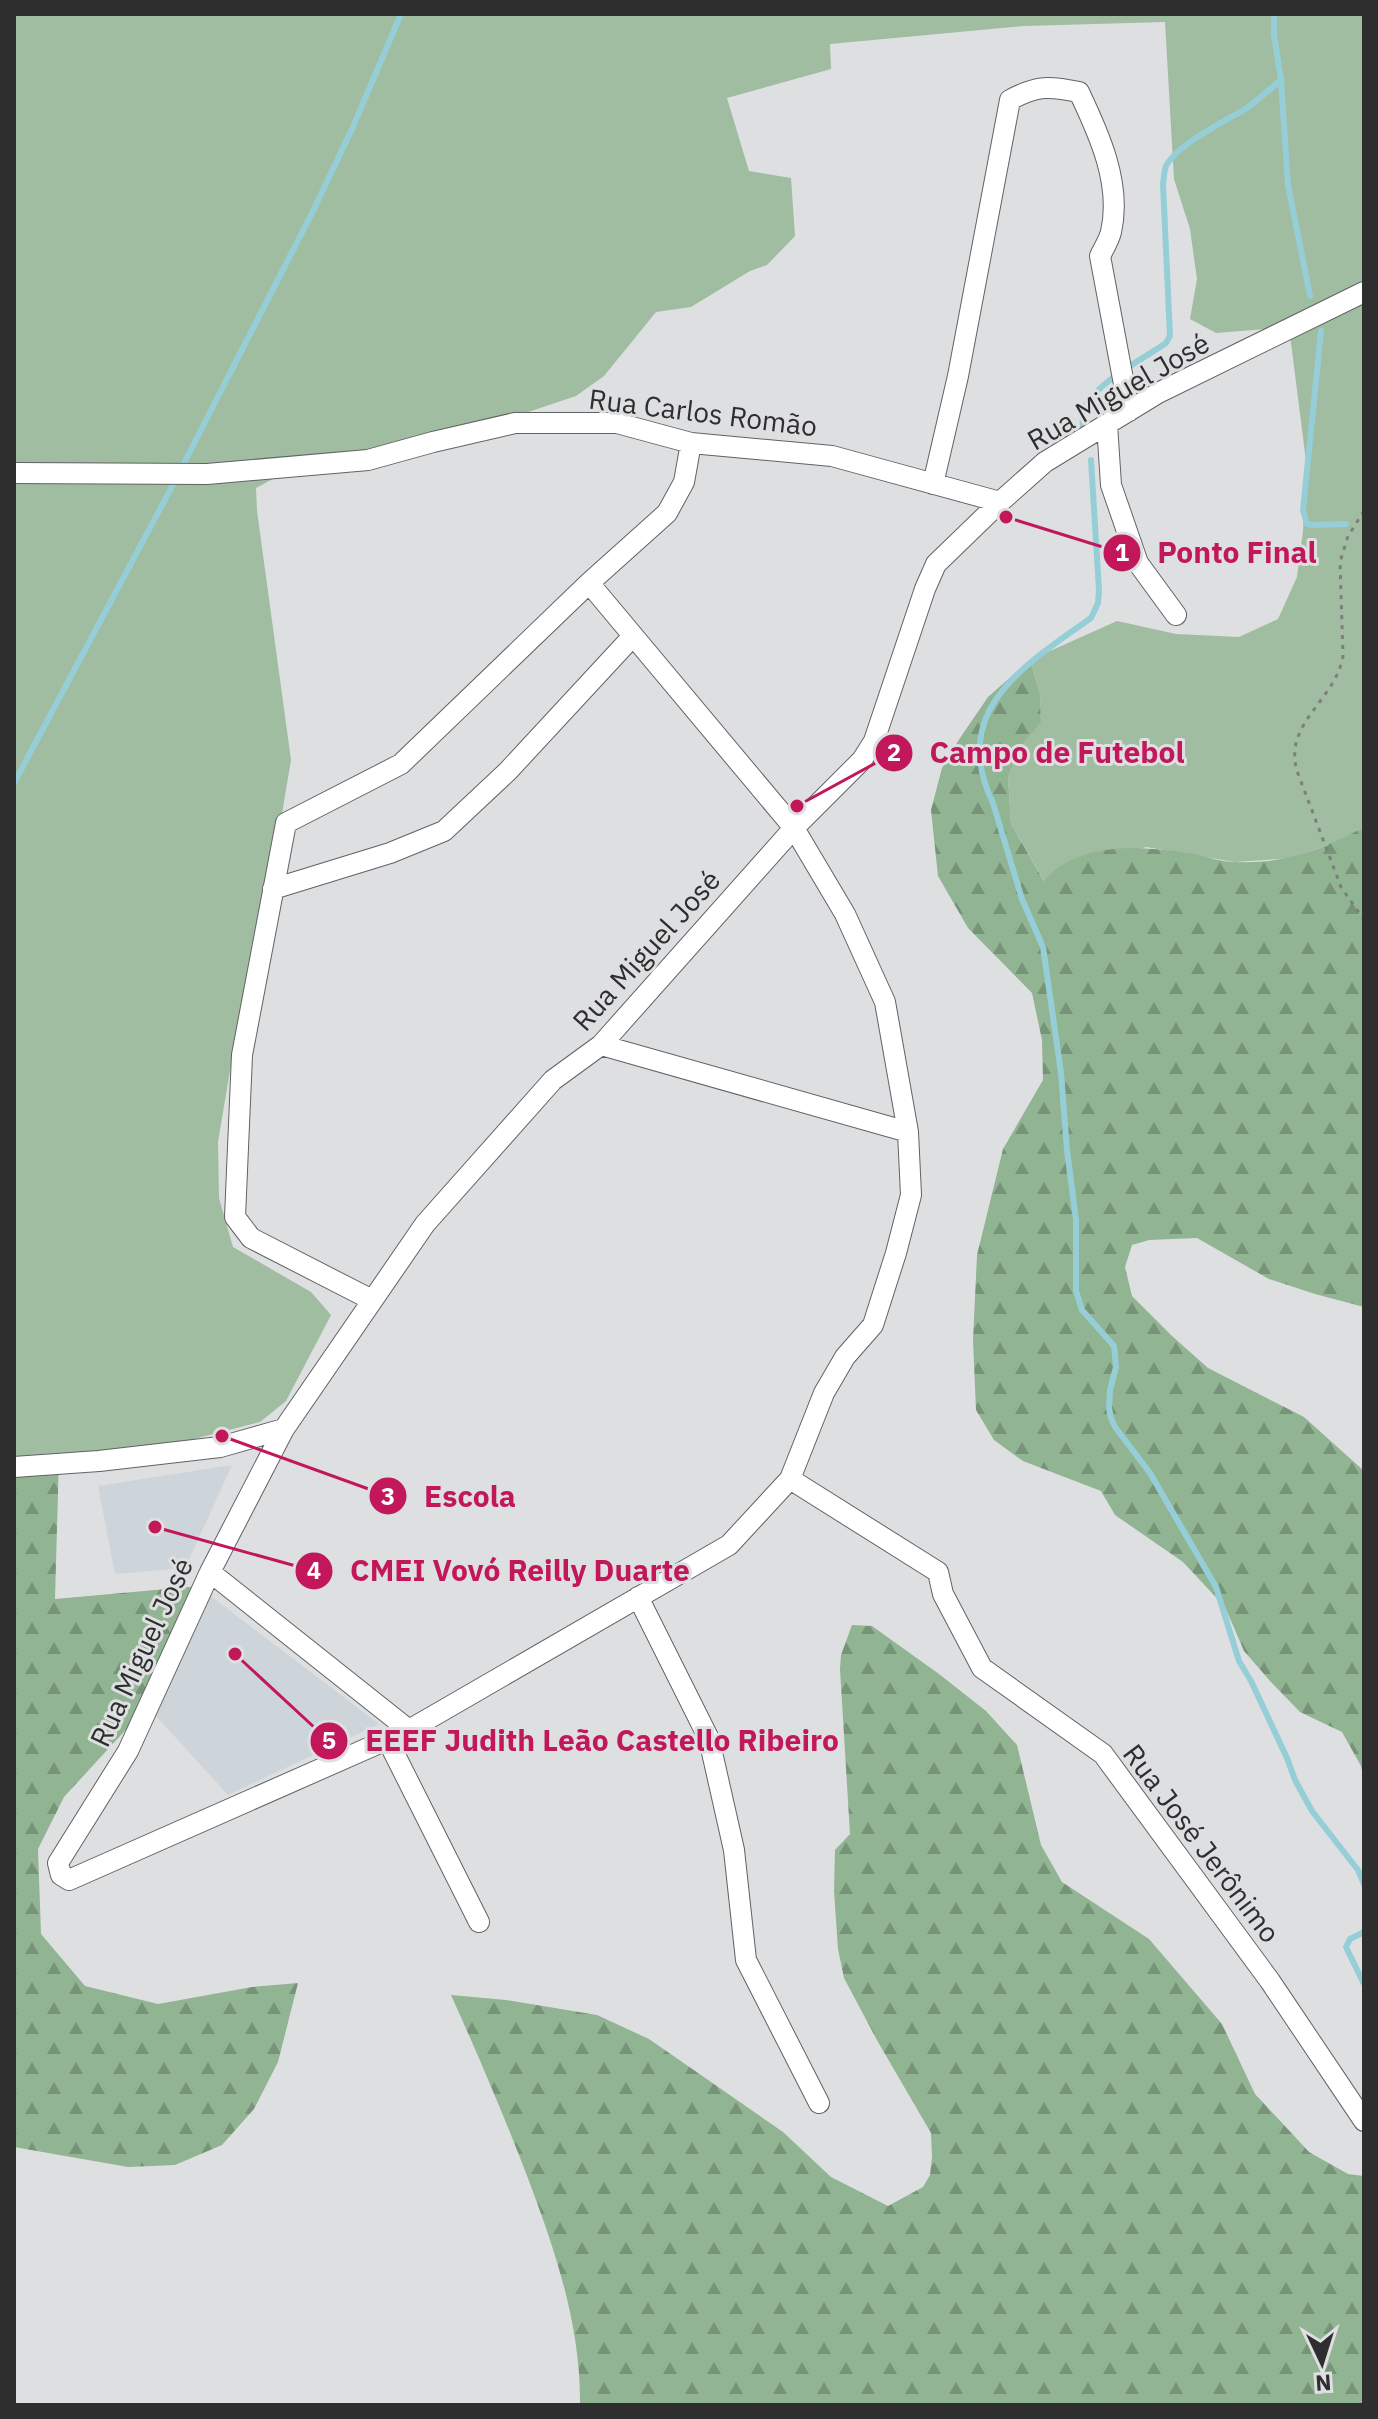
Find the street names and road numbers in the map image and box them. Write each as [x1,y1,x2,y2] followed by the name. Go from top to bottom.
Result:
[1020,324,1216,458] street label: Rua Miguel José
[587,380,819,444] street label: Rua Carlos Romão
[564,862,728,1038] street label: Rua Miguel José
[81,1552,201,1752] street label: Rua Miguel José
[1115,1736,1289,1950] street label: Rua José Jerônimo

